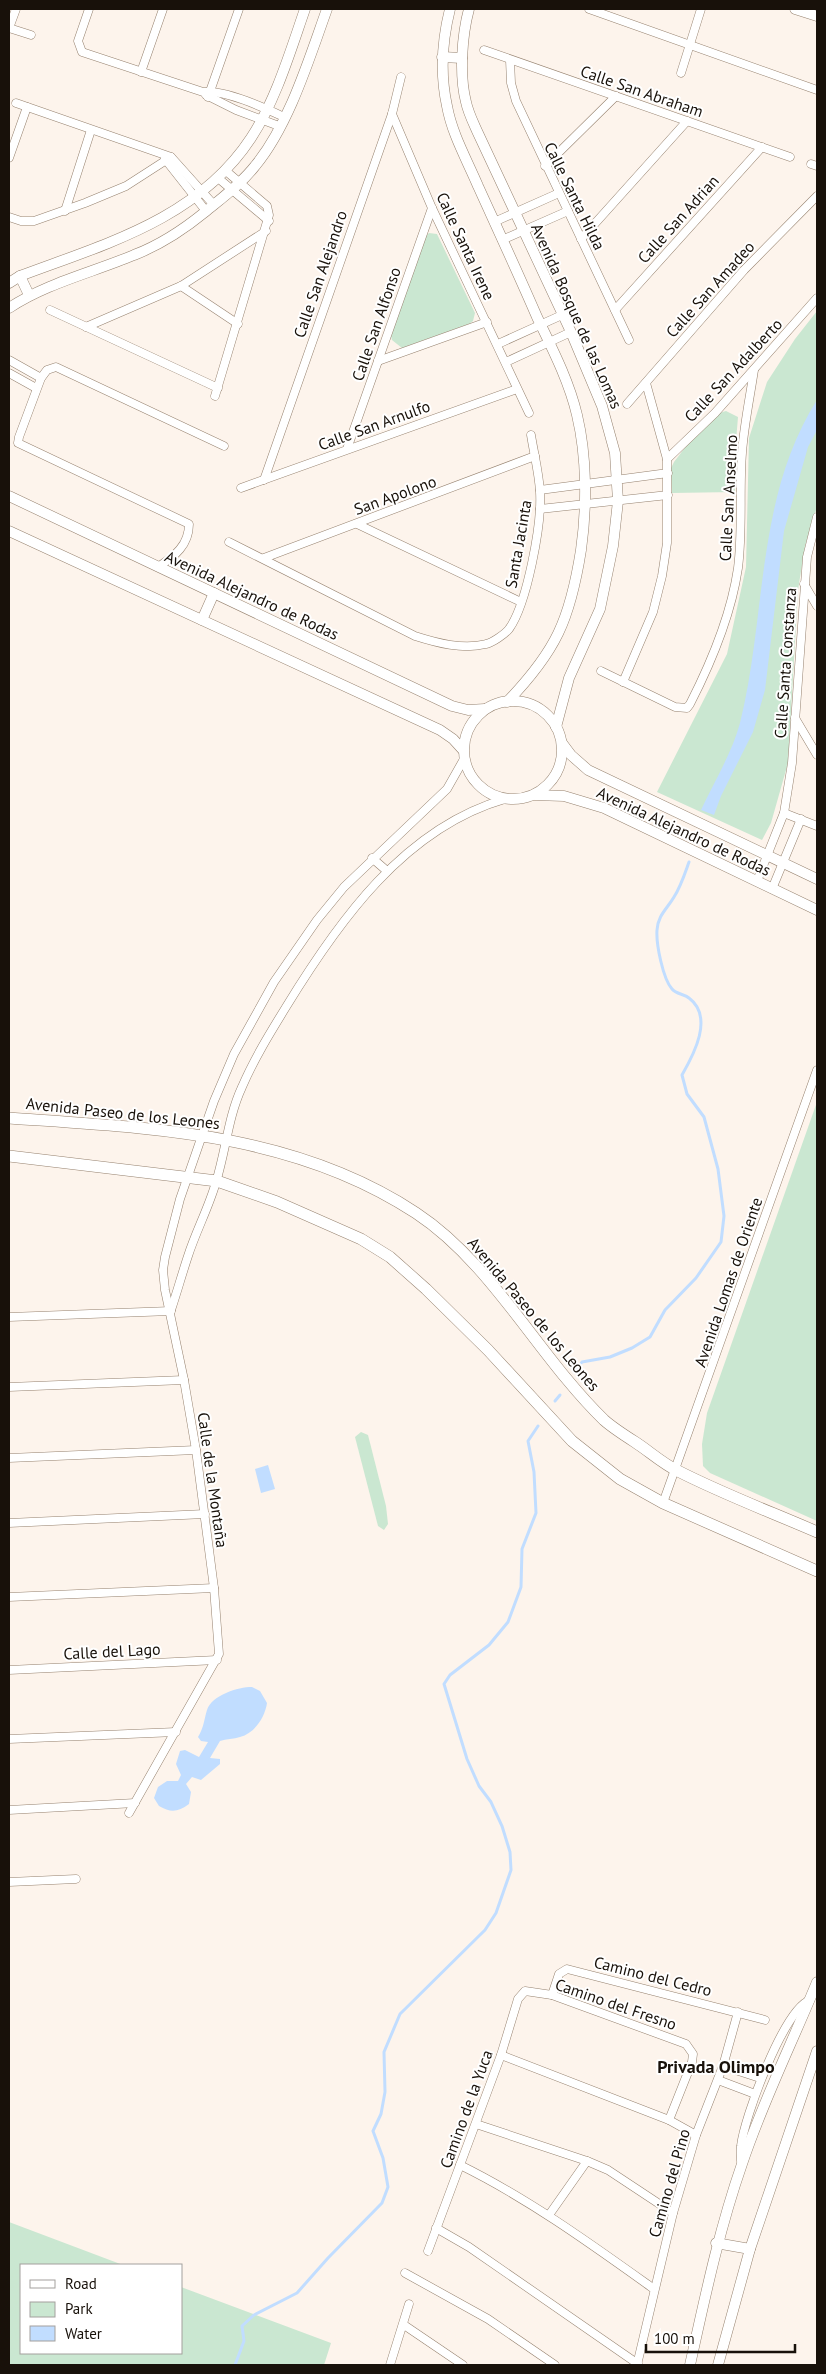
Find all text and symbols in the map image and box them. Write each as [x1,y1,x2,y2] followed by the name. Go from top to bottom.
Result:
[578,61,706,121] street label: Calle San Abraham
[540,139,610,253] street label: Calle Santa Hilda
[633,171,723,267] street label: Calle San Adrian
[432,189,500,303] street label: Calle Santa Irene
[289,208,351,340] street label: Calle San Alejandro
[527,220,627,412] street label: Avenida Bosque de las Lomas
[661,237,759,341] street label: Calle San Amadeo
[347,264,405,384] street label: Calle San Alfonso
[680,314,786,426] street label: Calle San Adalberto
[315,395,433,455] street label: Calle San Arnulfo
[715,434,741,562] street label: Calle San Anselmo
[351,471,439,519] street label: San Apolono
[500,498,536,590] street label: Santa Jacinta
[162,546,342,644] street label: Avenida Alejandro de Rodas
[770,587,800,739] street label: Calle Santa Constanza
[594,782,774,880] street label: Avenida Alejandro de Rodas
[25,1093,221,1133] street label: Avenida Paseo de los Leones
[690,1195,766,1369] street label: Avenida Lomas de Oriente
[464,1233,604,1395] street label: Avenida Paseo de los Leones
[194,1411,232,1549] street label: Calle de la Montaña
[63,1638,161,1664] street label: Calle del Lago
[592,1952,714,2000] street label: Camino del Cedro
[553,1974,679,2034] street label: Camino del Fresno
[435,2047,497,2171] street label: Camino de la Yuca
[657,2055,775,2078] district label: Privada Olimpo
[644,2126,694,2240] street label: Camino del Pino
[20,2264,182,2354] legend
[65,2274,97,2293] text: Road
[65,2299,93,2318] text: Park
[646,2322,795,2354] scale bar
[65,2324,102,2343] text: Water
[654,2329,695,2348] text: 100 m

